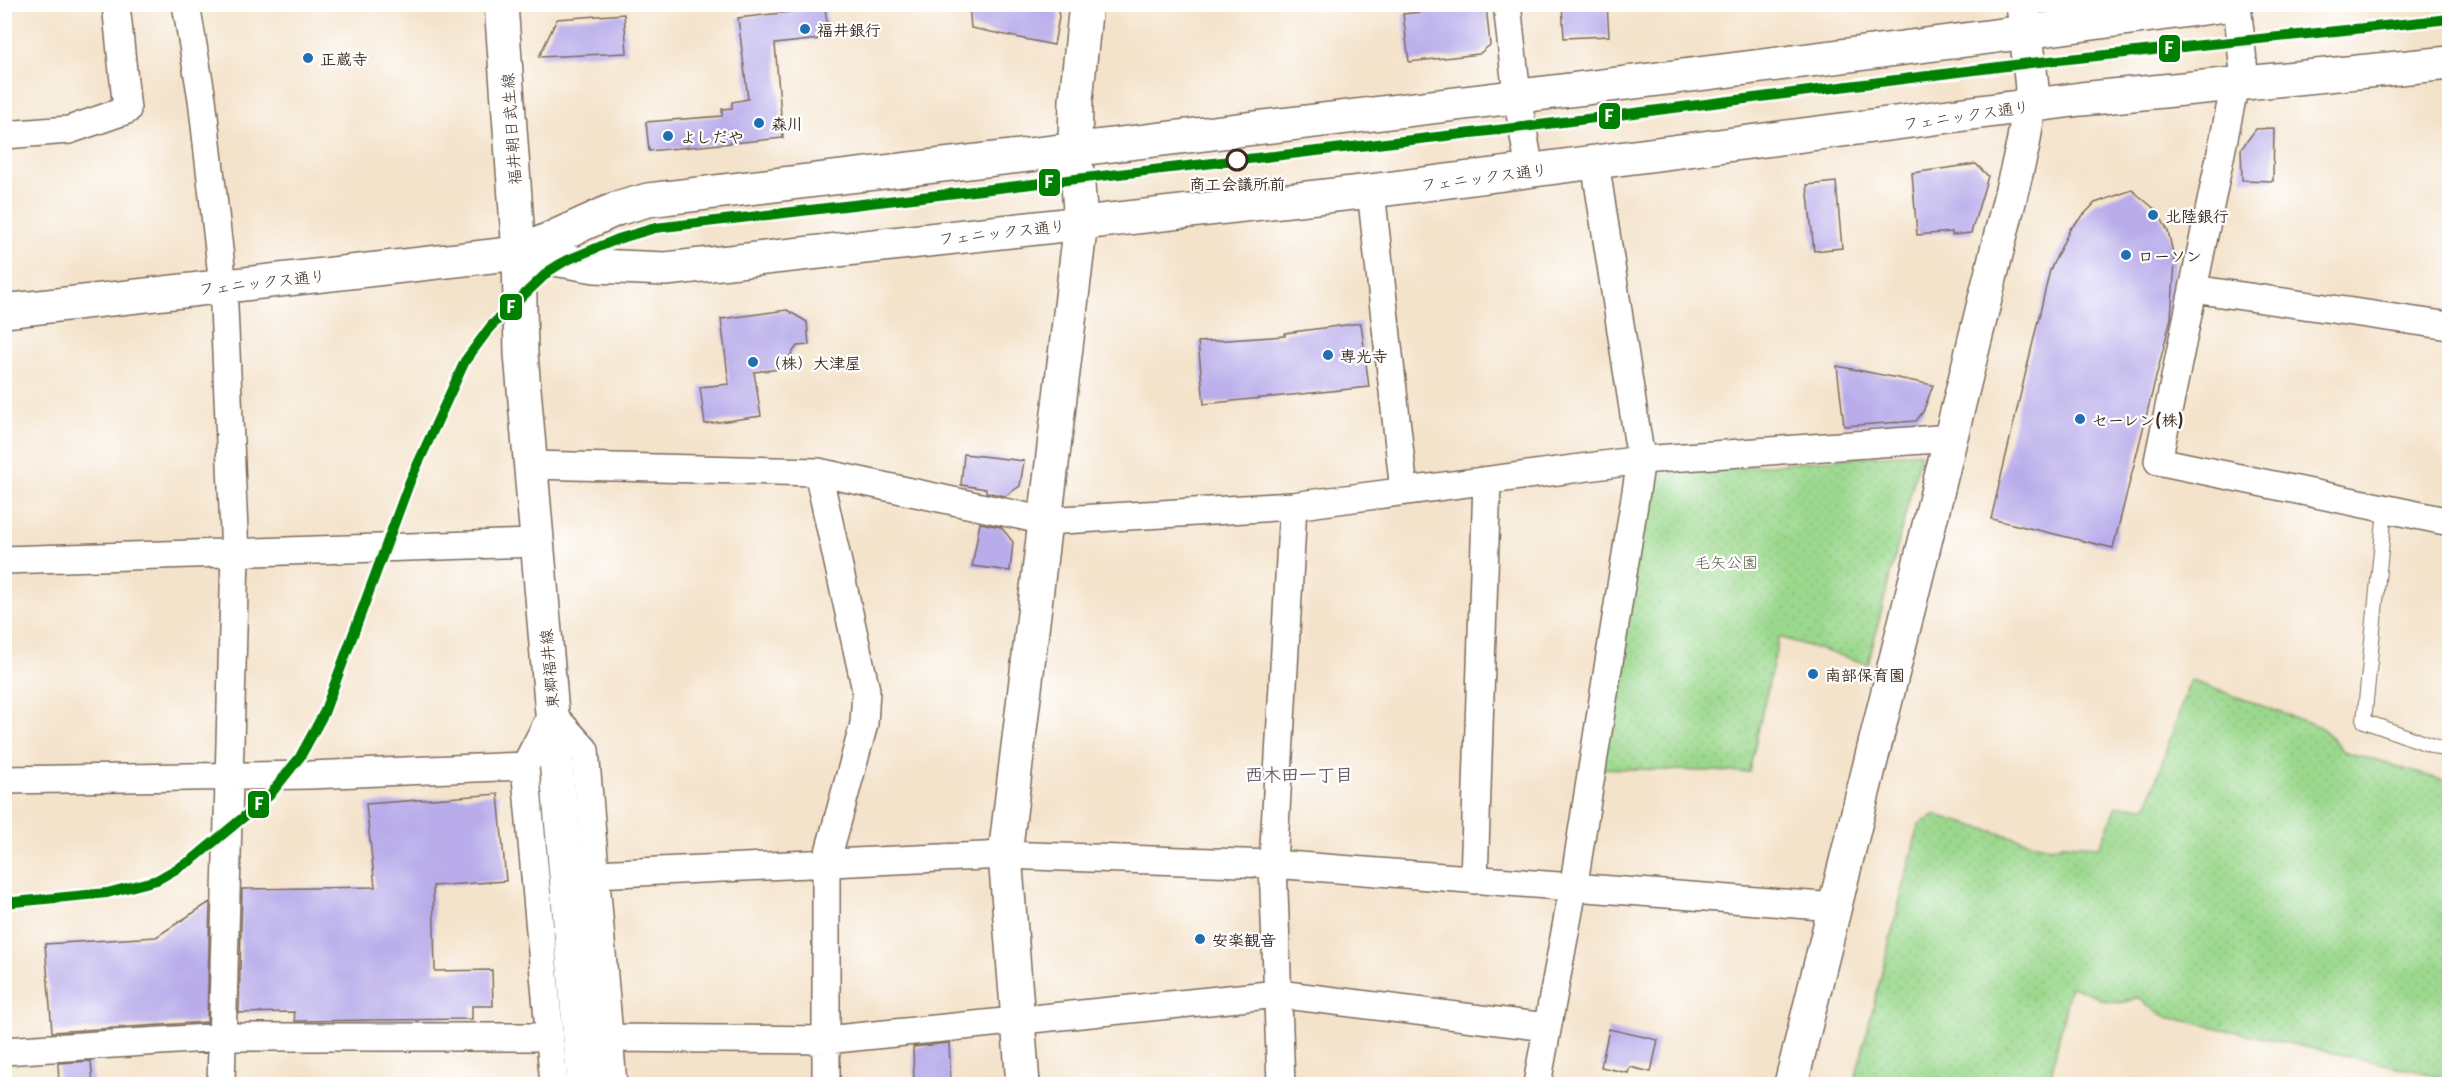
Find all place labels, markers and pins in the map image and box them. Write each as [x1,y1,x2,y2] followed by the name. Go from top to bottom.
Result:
[817,17,881,41] place label: 福井銀行
[798,22,812,36] marker: 福井銀行
[320,46,368,70] place label: 正蔵寺
[301,51,315,65] marker: 正蔵寺
[771,111,803,135] place label: 森川
[752,116,766,130] marker: 森川
[680,124,744,148] place label: よしだや
[661,129,675,143] marker: よしだや
[1226,149,1248,171] marker: 商工会議所前
[1189,171,1285,195] place label: 商工会議所前
[2165,203,2229,227] place label: 北陸銀行
[2146,208,2160,222] marker: 北陸銀行
[2138,243,2202,267] place label: ローソン
[2119,248,2133,262] marker: ローソン
[1340,343,1388,367] place label: 専光寺
[1321,348,1335,362] marker: 専光寺
[765,350,861,374] place label: （株）大津屋
[746,355,760,369] marker: （株）大津屋
[2092,407,2184,431] place label: セーレン(株)
[2073,412,2087,426] marker: セーレン(株)
[1825,662,1905,686] place label: 南部保育園
[1806,667,1820,681] marker: 南部保育園
[1212,927,1276,951] place label: 安楽観音
[1193,932,1207,946] marker: 安楽観音

